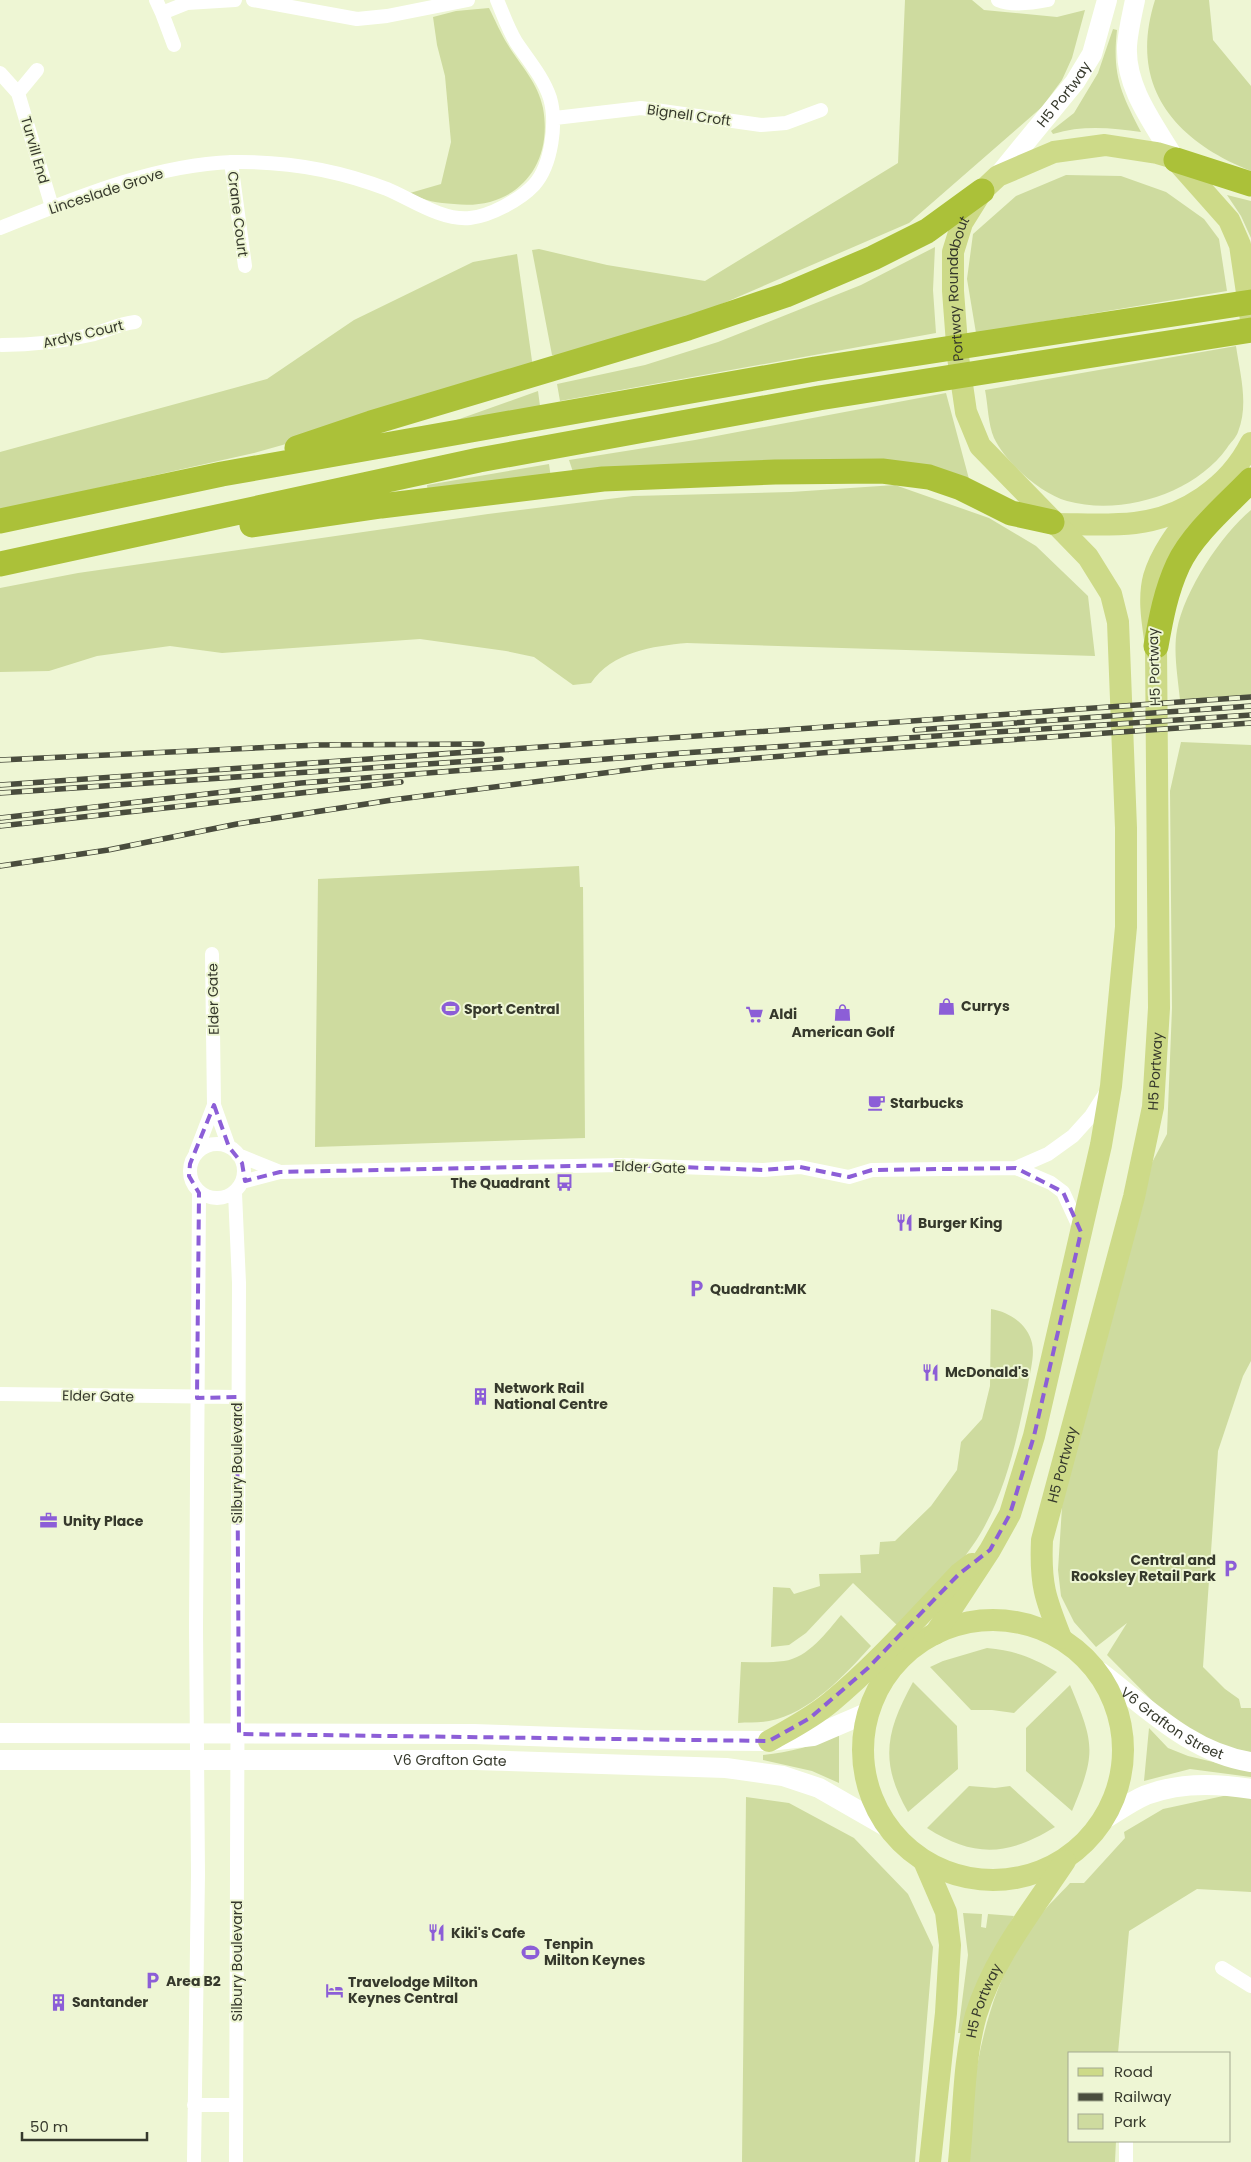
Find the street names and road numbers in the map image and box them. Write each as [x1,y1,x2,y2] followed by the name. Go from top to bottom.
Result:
[1032,57,1095,131] street label: H5 Portway
[646,99,732,131] street label: Bignell Croft
[16,114,54,186] street label: Turvill End
[46,163,166,219] street label: Linceslade Grove
[223,170,253,258] street label: Crane Court
[943,212,974,363] street label: Portway Roundabout
[41,315,125,353] street label: Ardys Court
[1143,627,1165,707] street label: H5 Portway
[202,963,224,1035] street label: Elder Gate
[1143,1031,1168,1111] street label: H5 Portway
[614,1156,687,1178] street label: Elder Gate
[62,1385,134,1407] street label: Elder Gate
[227,1402,247,1524] street label: Silbury Boulevard
[1042,1424,1082,1505] street label: H5 Portway
[1116,1682,1227,1764] street label: V6 Grafton Street
[393,1750,507,1771] street label: V6 Grafton Gate
[227,1900,247,2022] street label: Silbury Boulevard
[961,1960,1006,2040] street label: H5 Portway

